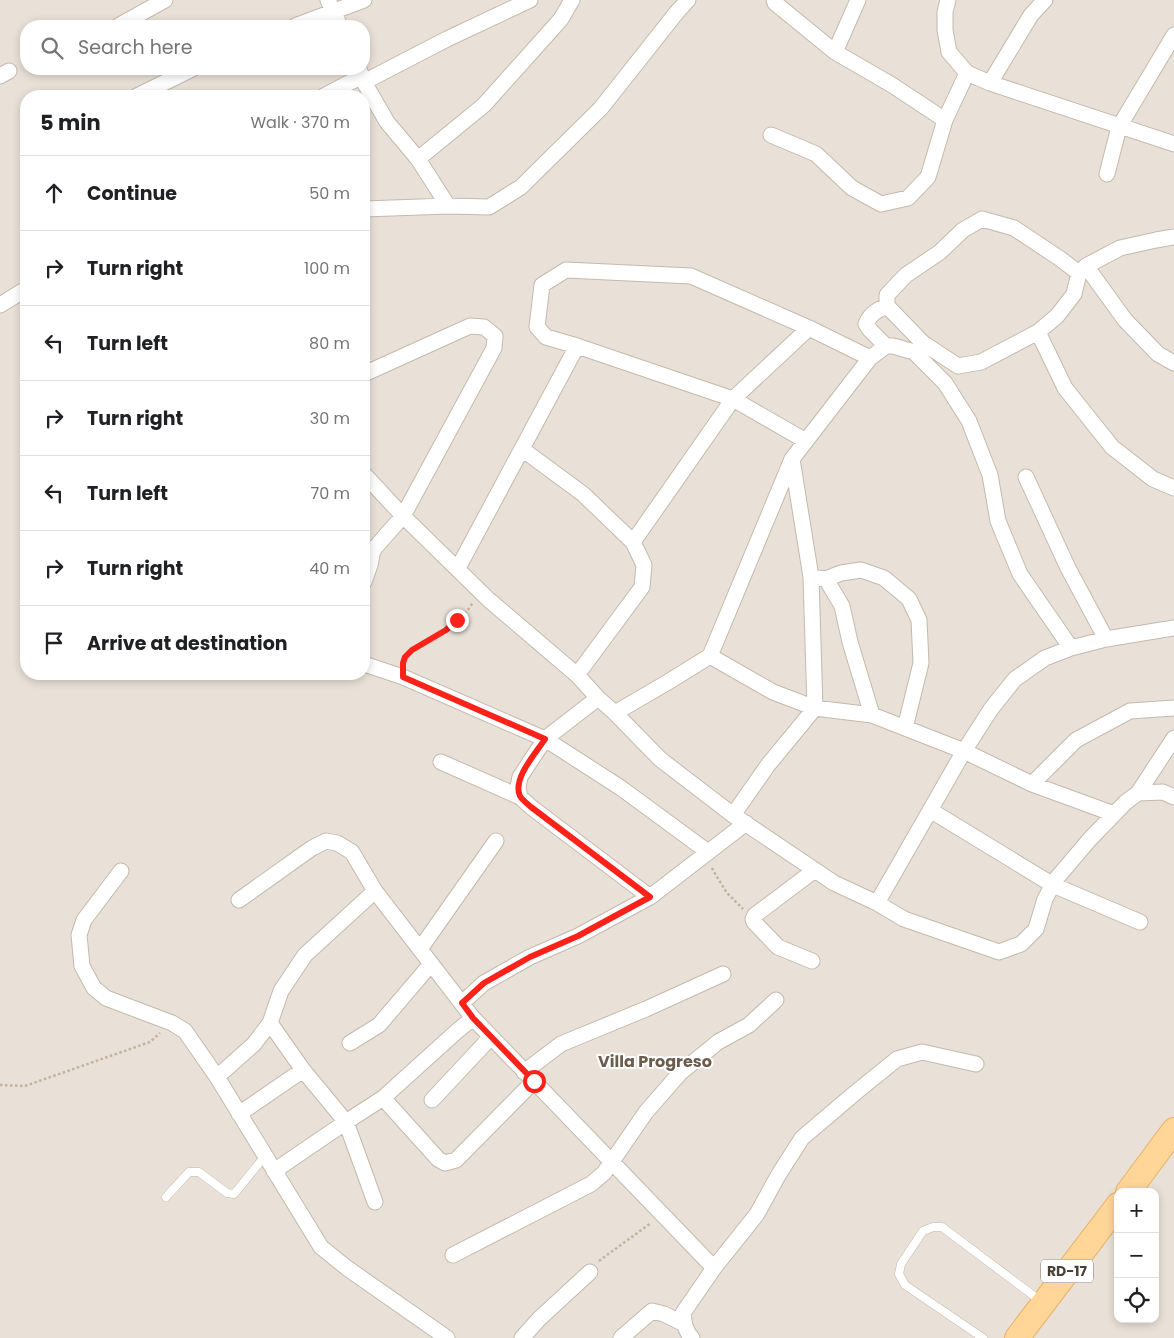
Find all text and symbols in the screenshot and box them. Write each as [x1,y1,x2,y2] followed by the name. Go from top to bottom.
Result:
[20,20,370,75] search box
[38,34,66,62] icon: search
[78,34,192,61] text: Search here
[40,108,101,137] text: 5 min
[250,111,350,134] text: Walk · 370 m
[40,179,68,207] icon: ahead
[87,180,177,207] text: Continue
[309,182,350,205] text: 50 m
[40,254,68,282] icon: right
[87,255,183,282] text: Turn right
[304,257,350,280] text: 100 m
[40,329,68,357] icon: left
[87,330,168,357] text: Turn left
[309,332,350,355] text: 80 m
[40,404,68,432] icon: right
[87,405,183,432] text: Turn right
[310,407,350,430] text: 30 m
[40,479,68,507] icon: left
[87,480,168,507] text: Turn left
[310,482,350,505] text: 70 m
[40,554,68,582] icon: right
[87,555,183,582] text: Turn right
[309,557,350,580] text: 40 m
[446,609,469,632] route end
[40,629,68,657] icon: arrive
[87,630,288,657] text: Arrive at destination
[598,1050,712,1073] district label: Villa Progreso
[523,1070,546,1093] route start
[1114,1188,1159,1323] map controls
[1114,1188,1159,1233] button: +
[1114,1233,1159,1278] button: −
[1041,1260,1093,1282] road number: RD-17
[1114,1278,1159,1323] button: locate

